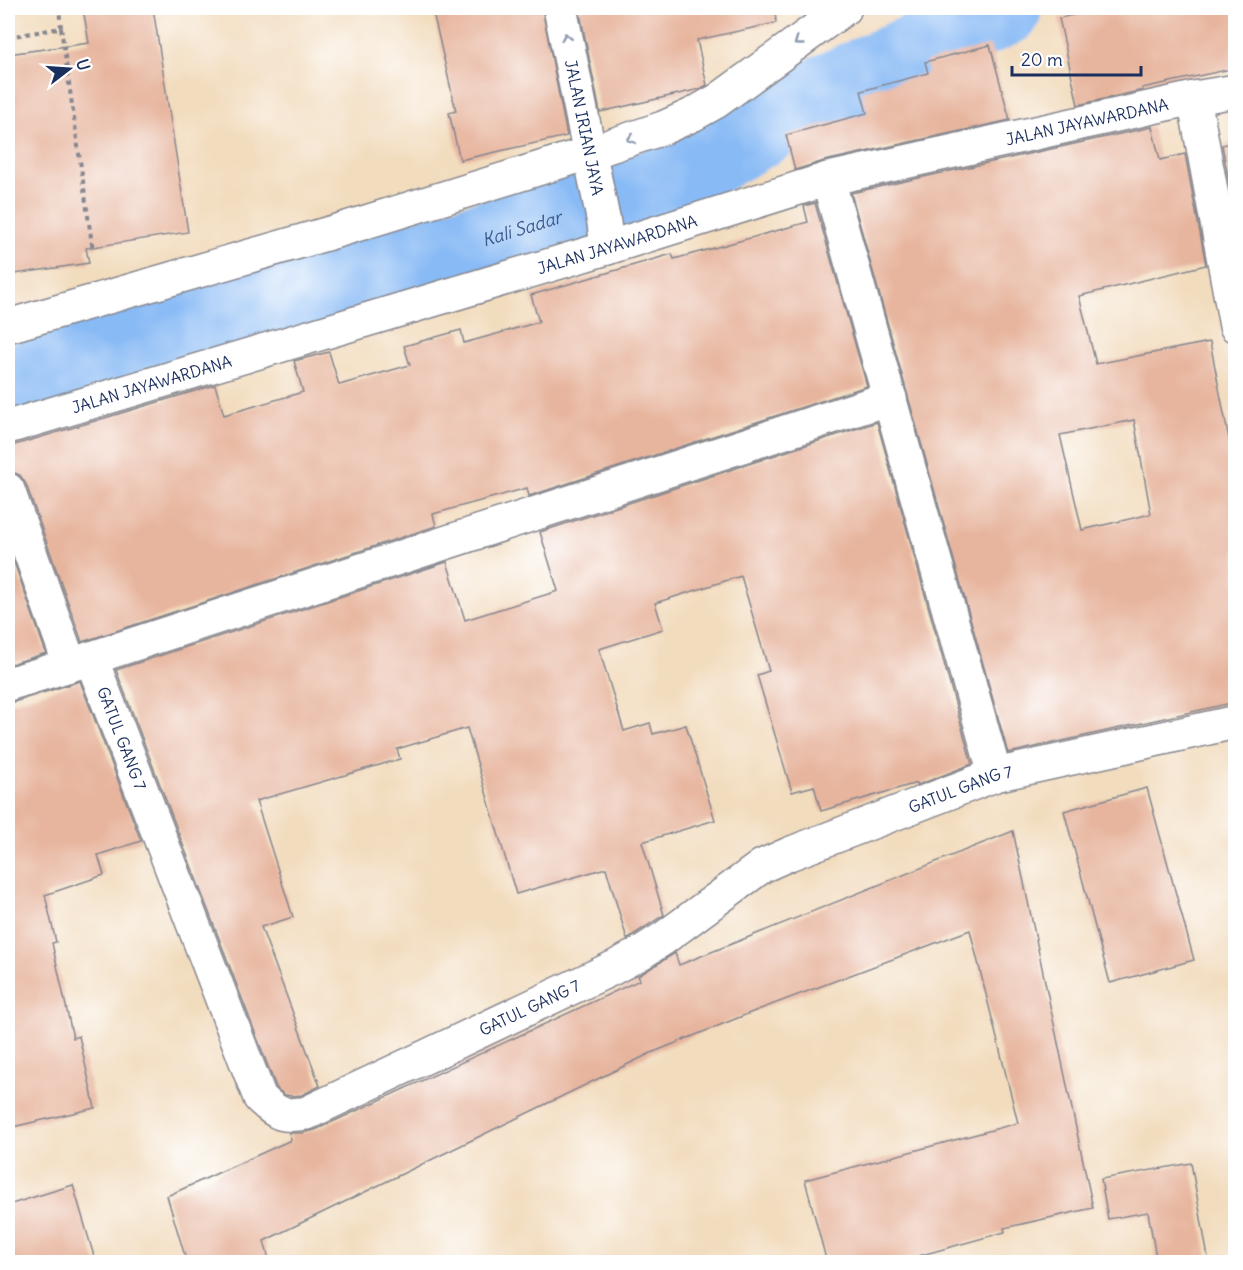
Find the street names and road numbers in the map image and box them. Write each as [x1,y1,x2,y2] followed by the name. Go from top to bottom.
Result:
[561,58,608,197] street label: JALAN IRIAN JAYA
[1004,94,1170,149] street label: JALAN JAYAWARDANA
[535,210,700,278] street label: JALAN JAYAWARDANA
[69,351,234,417] street label: JALAN JAYAWARDANA
[93,684,151,793] street label: GATUL GANG 7
[906,762,1014,817] street label: GATUL GANG 7
[476,975,583,1040] street label: GATUL GANG 7

